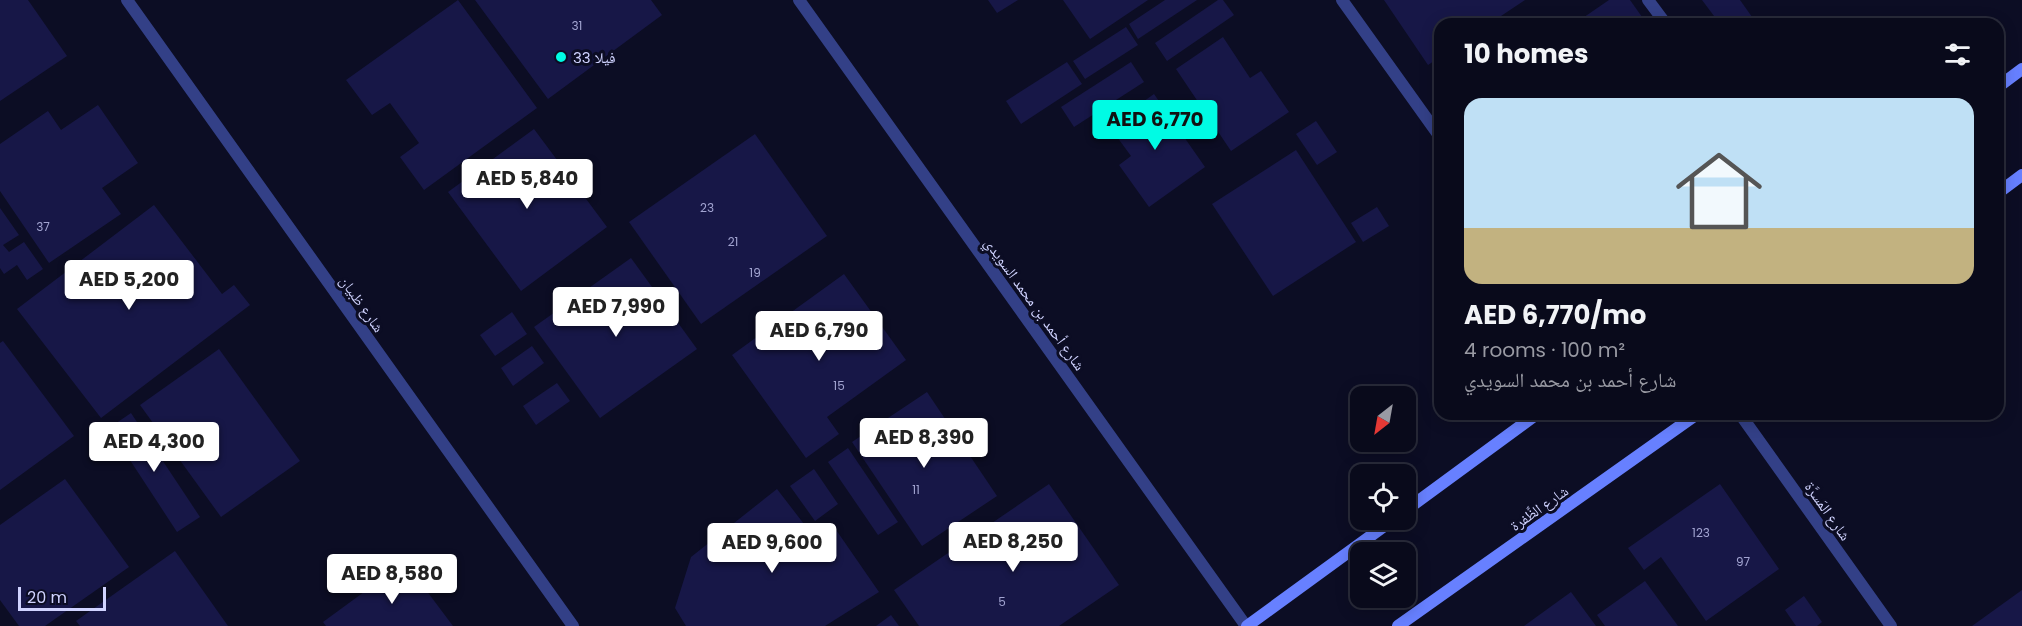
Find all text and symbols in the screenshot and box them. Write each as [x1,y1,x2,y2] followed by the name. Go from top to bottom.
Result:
[572,17,582,34] house number: 31
[1464,36,1588,72] text: 10 homes
[1941,38,1974,71] icon: filters
[573,47,616,68] place label: فيلا 33
[554,50,568,64] marker: فيلا 33
[1086,100,1224,151] pin: AED 6,770
[1106,105,1204,133] text: AED 6,770
[1665,137,1773,245] icon: home
[458,159,596,210] pin: AED 5,840
[476,164,578,192] text: AED 5,840
[700,199,714,216] house number: 23
[36,218,50,235] house number: 37
[728,233,738,250] house number: 21
[978,233,1090,376] street label: شارع أحمد بن محمد السويدي
[60,260,198,311] pin: AED 5,200
[749,264,761,281] house number: 19
[79,265,179,293] text: AED 5,200
[335,271,389,337] street label: شارع ظبيان
[547,287,685,338] pin: AED 7,990
[567,292,665,320] text: AED 7,990
[1464,297,1646,333] text: AED 6,770/mo
[750,311,888,362] pin: AED 6,790
[770,316,868,344] text: AED 6,790
[1464,336,1625,364] text: 4 rooms · 100 m²
[1464,366,1676,394] text: شارع أحمد بن محمد السويدي
[833,377,845,394] house number: 15
[1350,386,1416,452] north arrow
[1350,386,1416,608] map controls
[855,418,993,469] pin: AED 8,390
[85,422,223,473] pin: AED 4,300
[874,423,974,451] text: AED 8,390
[103,427,205,455] text: AED 4,300
[1350,464,1416,530] button: locate
[1800,477,1856,545] street label: شارع المَسرَّة
[1506,480,1572,536] street label: شارع الظَّفرة
[912,481,920,498] house number: 11
[944,522,1082,573] pin: AED 8,250
[703,523,841,574] pin: AED 9,600
[1692,524,1710,541] house number: 123
[963,527,1063,555] text: AED 8,250
[721,528,823,556] text: AED 9,600
[1350,542,1416,608] button: layers
[1736,553,1750,570] house number: 97
[323,554,461,605] pin: AED 8,580
[341,559,443,587] text: AED 8,580
[18,584,106,612] scale bar
[27,586,67,609] text: 20 m
[998,593,1006,610] house number: 5

